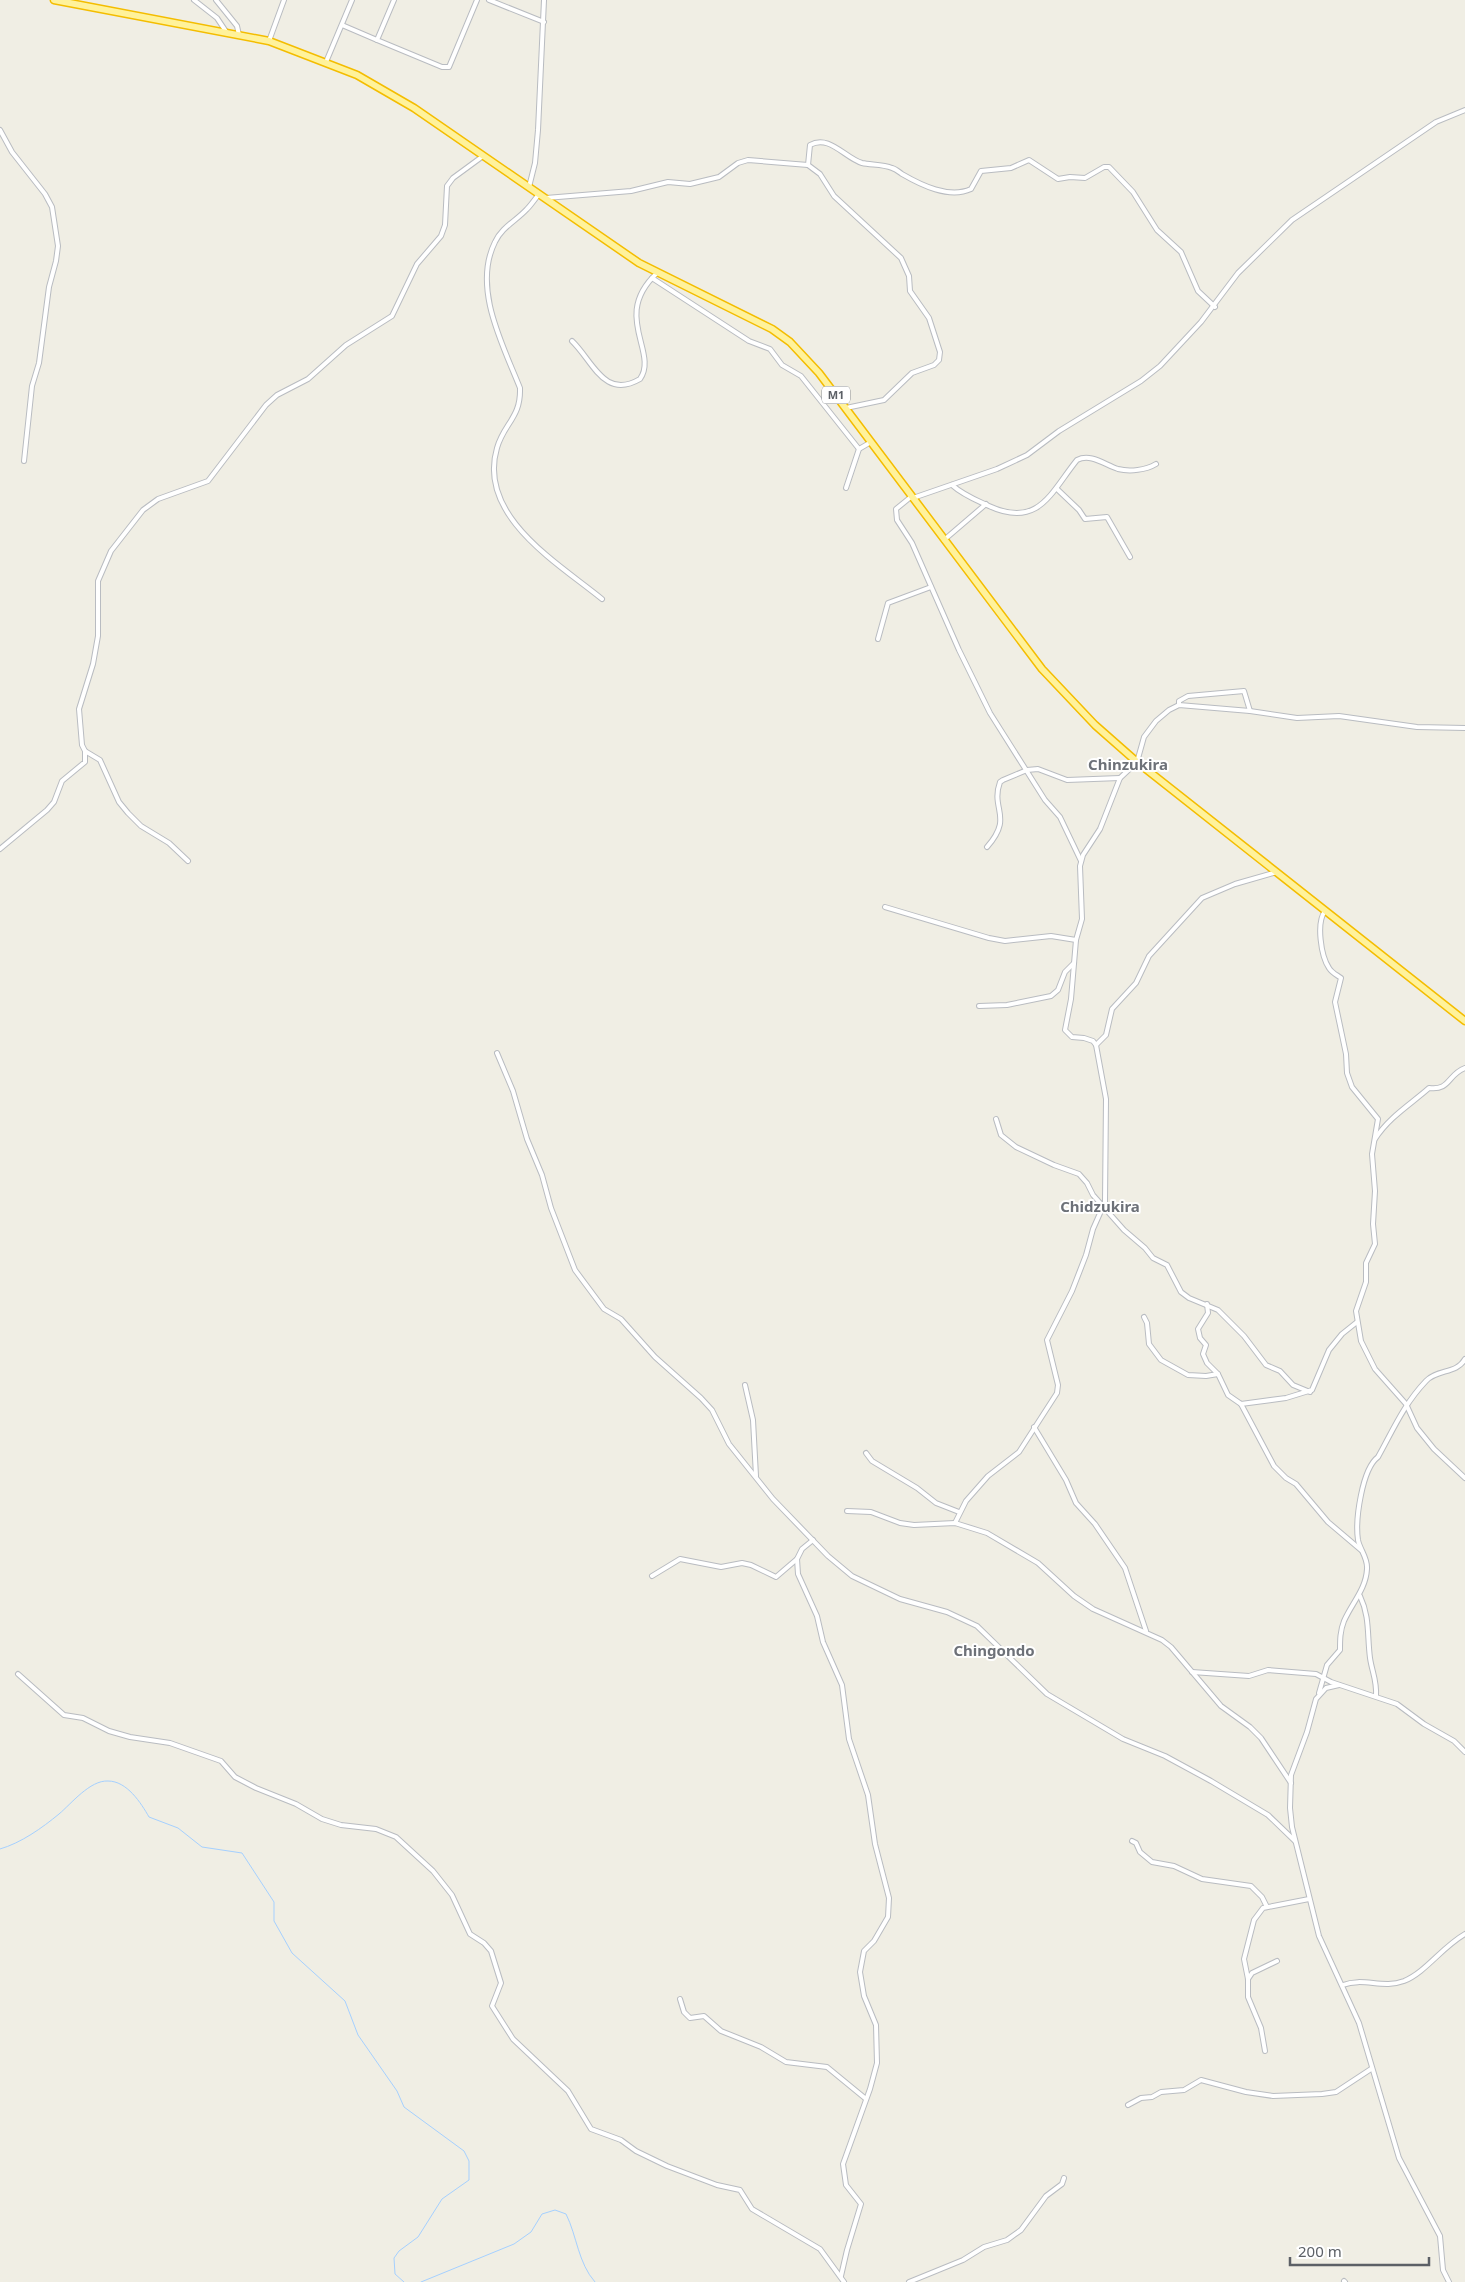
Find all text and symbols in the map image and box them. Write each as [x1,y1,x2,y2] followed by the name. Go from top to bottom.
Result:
[822,386,850,404] road number: M1
[1088,754,1168,774] district label: Chinzukira
[1060,1196,1140,1216] district label: Chidzukira
[953,1640,1035,1660] district label: Chingondo
[1290,2234,1429,2266] scale bar
[1298,2241,1342,2261] text: 200 m

